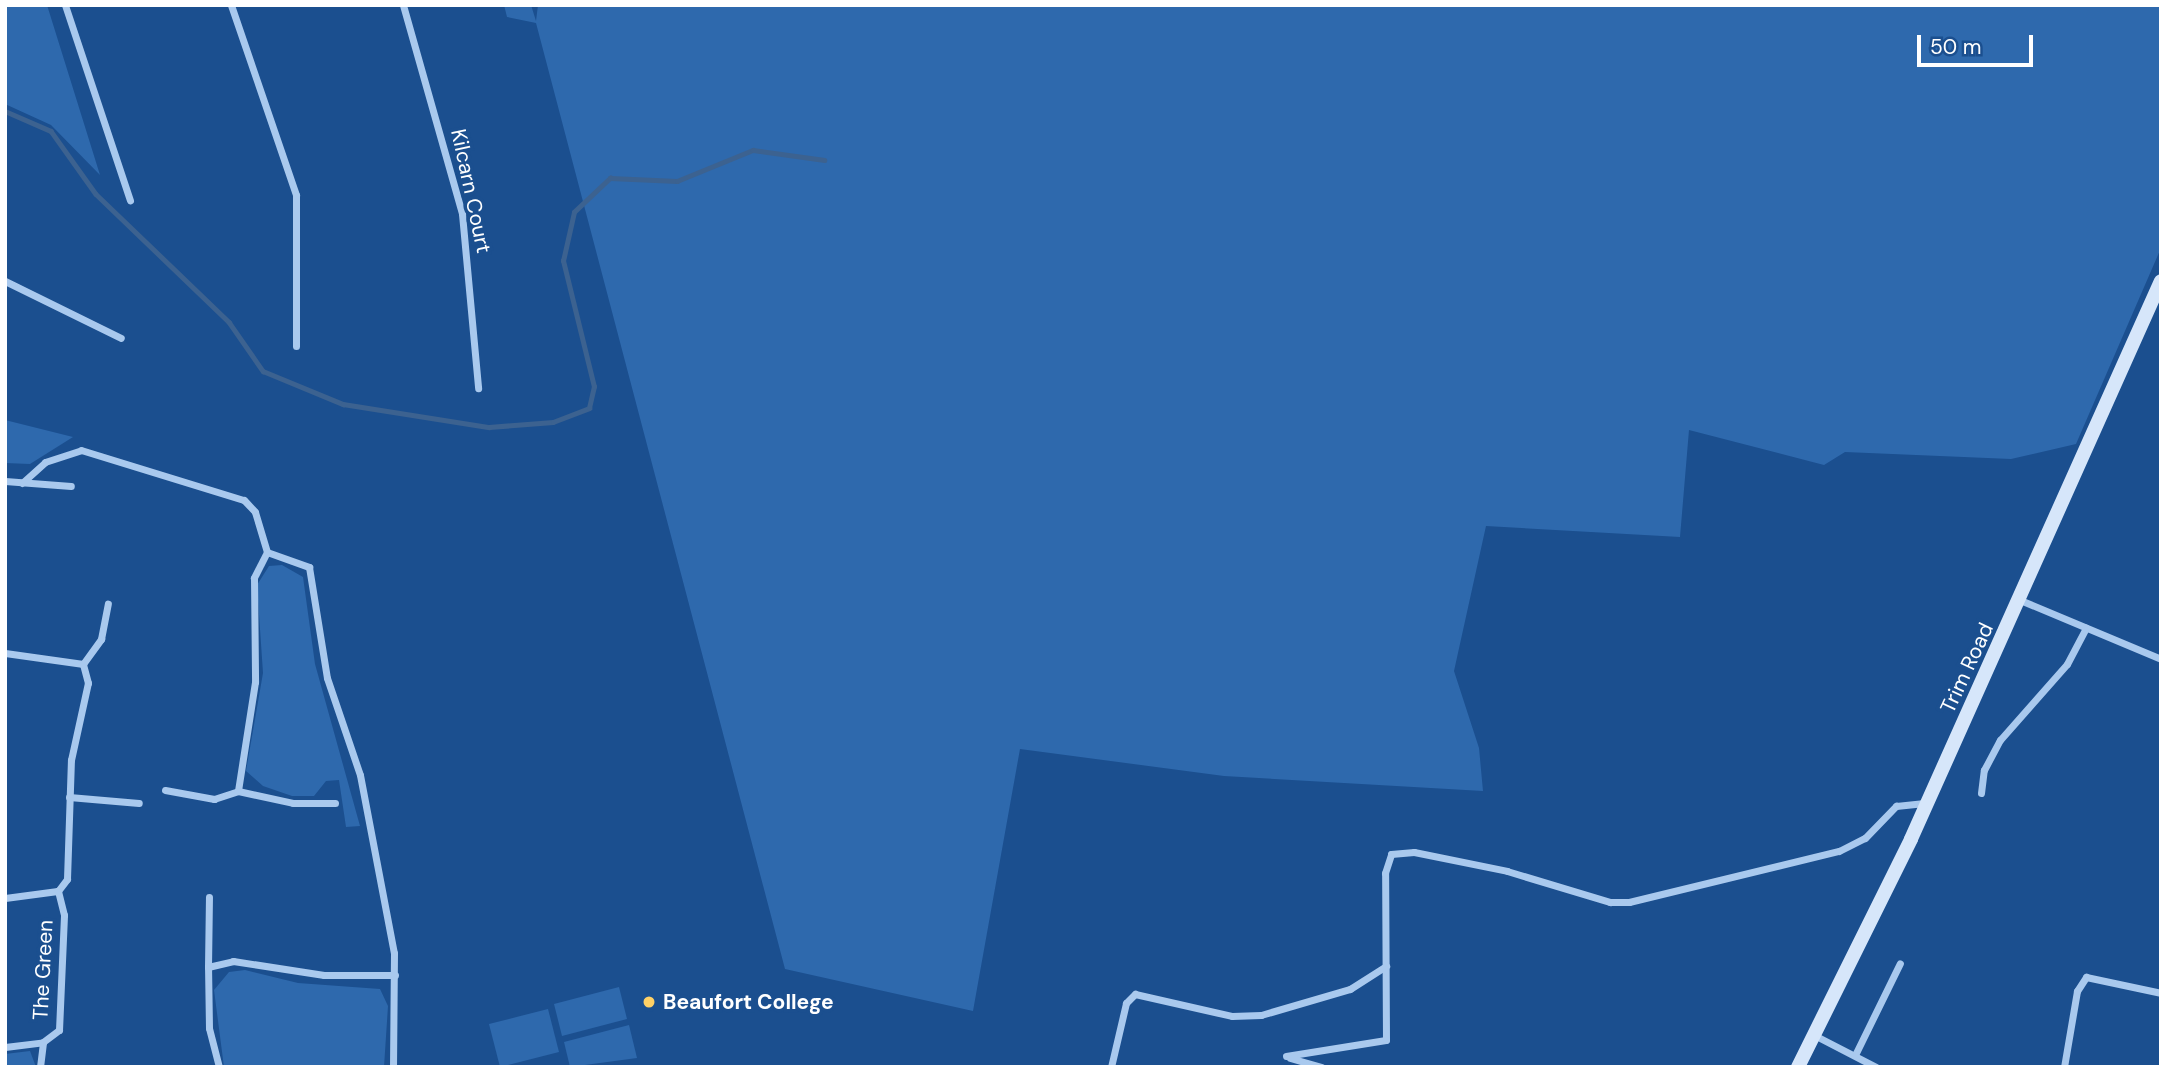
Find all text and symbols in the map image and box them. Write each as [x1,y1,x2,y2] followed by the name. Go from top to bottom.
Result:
[1921,21,2036,65] scale bar
[1930,33,1981,61] text: 50 m
[446,127,496,255] street label: Kilcarn Court
[1935,619,1999,717] street label: Trim Road
[28,919,58,1021] street label: The Green
[663,989,834,1015] place label: Beaufort College
[641,994,657,1010] marker: Beaufort College

